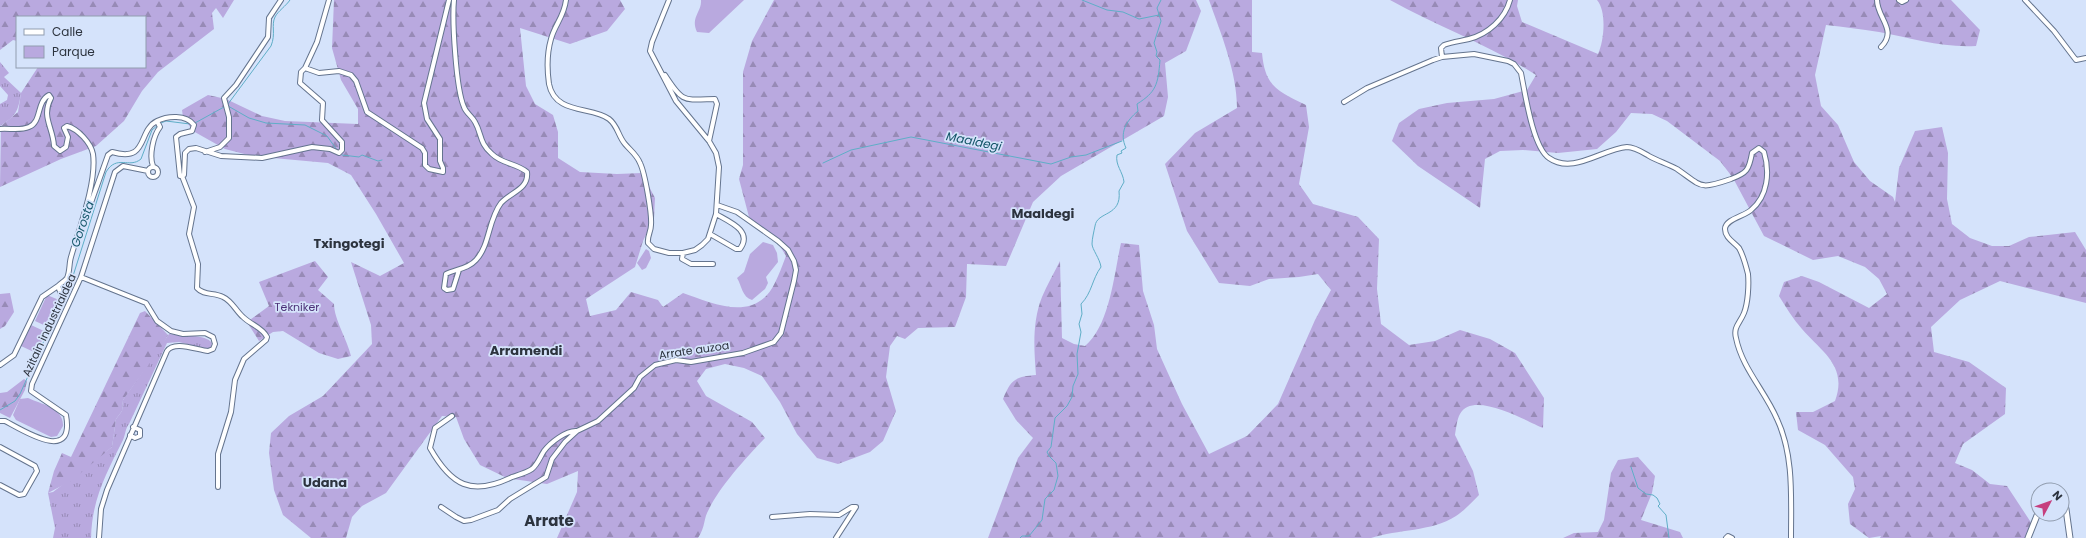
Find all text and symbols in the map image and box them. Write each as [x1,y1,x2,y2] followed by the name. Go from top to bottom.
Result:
[16,16,146,68] legend
[52,23,83,40] text: Calle
[52,43,95,60] text: Parque
[945,127,1004,155] water label: Maaldegi
[66,199,98,249] water label: Gorosta
[1012,204,1075,223] district label: Maaldegi
[314,234,385,253] district label: Txingotegi
[18,271,80,379] street label: Azitain industrialdea
[275,299,319,315] park label: Tekniker
[658,337,730,363] street label: Arrate auzoa
[490,341,563,360] district label: Arramendi
[303,473,347,492] district label: Udana
[2030,482,2070,522] north arrow
[2049,487,2066,504] text: N
[524,510,574,531] district label: Arrate

